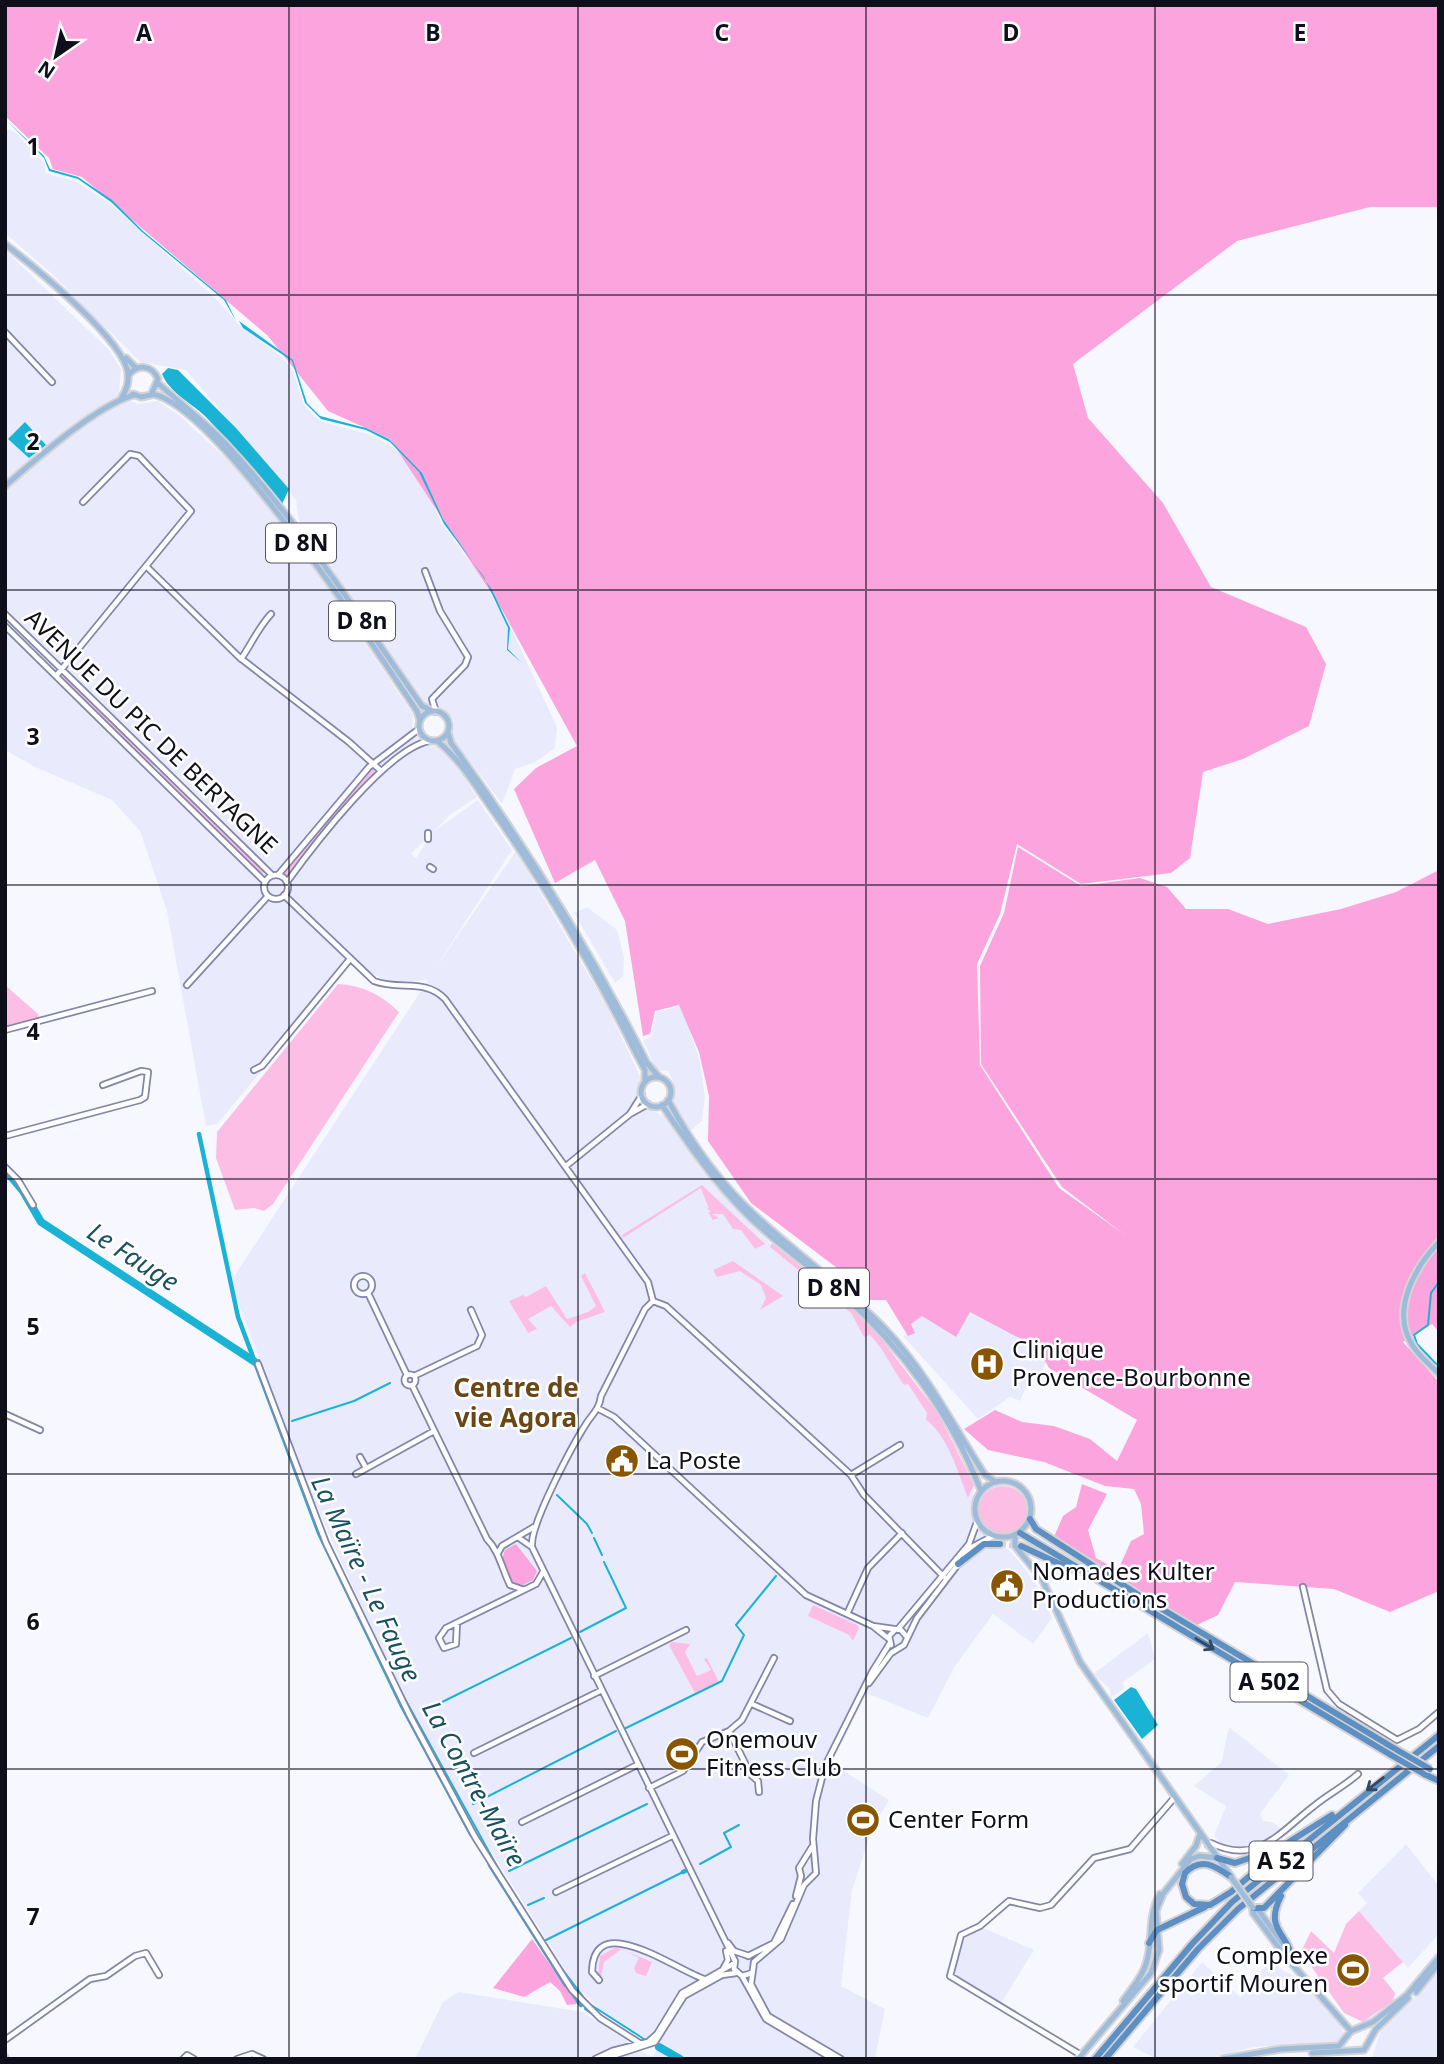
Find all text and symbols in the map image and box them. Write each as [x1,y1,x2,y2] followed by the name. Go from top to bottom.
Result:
[136,16,152,48] text: A
[425,16,441,48] text: B
[715,16,730,48] text: C
[1003,16,1019,48] text: D
[1294,16,1306,48] text: E
[21,21,91,91] north arrow
[33,55,60,85] text: N
[26,130,40,162] text: 1
[26,425,40,457] text: 2
[266,524,336,562] road number: D 8N
[19,601,286,861] street label: AVENUE DU PIC DE BERTAGNE
[329,601,395,640] road number: D 8n
[26,720,40,752] text: 3
[26,1015,40,1047] text: 4
[81,1213,186,1299] water label: Le Fauge
[799,1268,869,1308] road number: D 8N
[26,1310,40,1342] text: 5
[1012,1332,1251,1393] place label: Clinique Provence-Bourbonne
[968,1345,1006,1383] hospital icon: Clinique Provence-Bourbonne
[453,1369,579,1435] district label: Centre de vie Agora
[603,1442,641,1480] public building icon: La Poste
[646,1443,741,1476] place label: La Poste
[303,1469,431,1688] water label: La Maïre - Le Fauge
[1032,1554,1215,1615] place label: Nomades Kulter Productions
[988,1567,1026,1605] public building icon: Nomades Kulter Productions
[26,1605,40,1637] text: 6
[1194,1637,1214,1651] one-way arrow
[1230,1662,1308,1702] road number: A 502
[414,1694,535,1873] water label: La Contre-Maïre
[706,1722,842,1783] place label: Onemouv Fitness Club
[663,1735,701,1773] sports icon: Onemouv Fitness Club
[1367,1777,1385,1792] one-way arrow
[844,1801,882,1839] sports icon: Center Form
[888,1802,1029,1835] place label: Center Form
[1250,1842,1312,1880] road number: A 52
[26,1900,40,1932] text: 7
[1159,1938,1328,1999] place label: Complexe sportif Mouren
[1334,1951,1372,1989] sports icon: Complexe sportif Mouren

